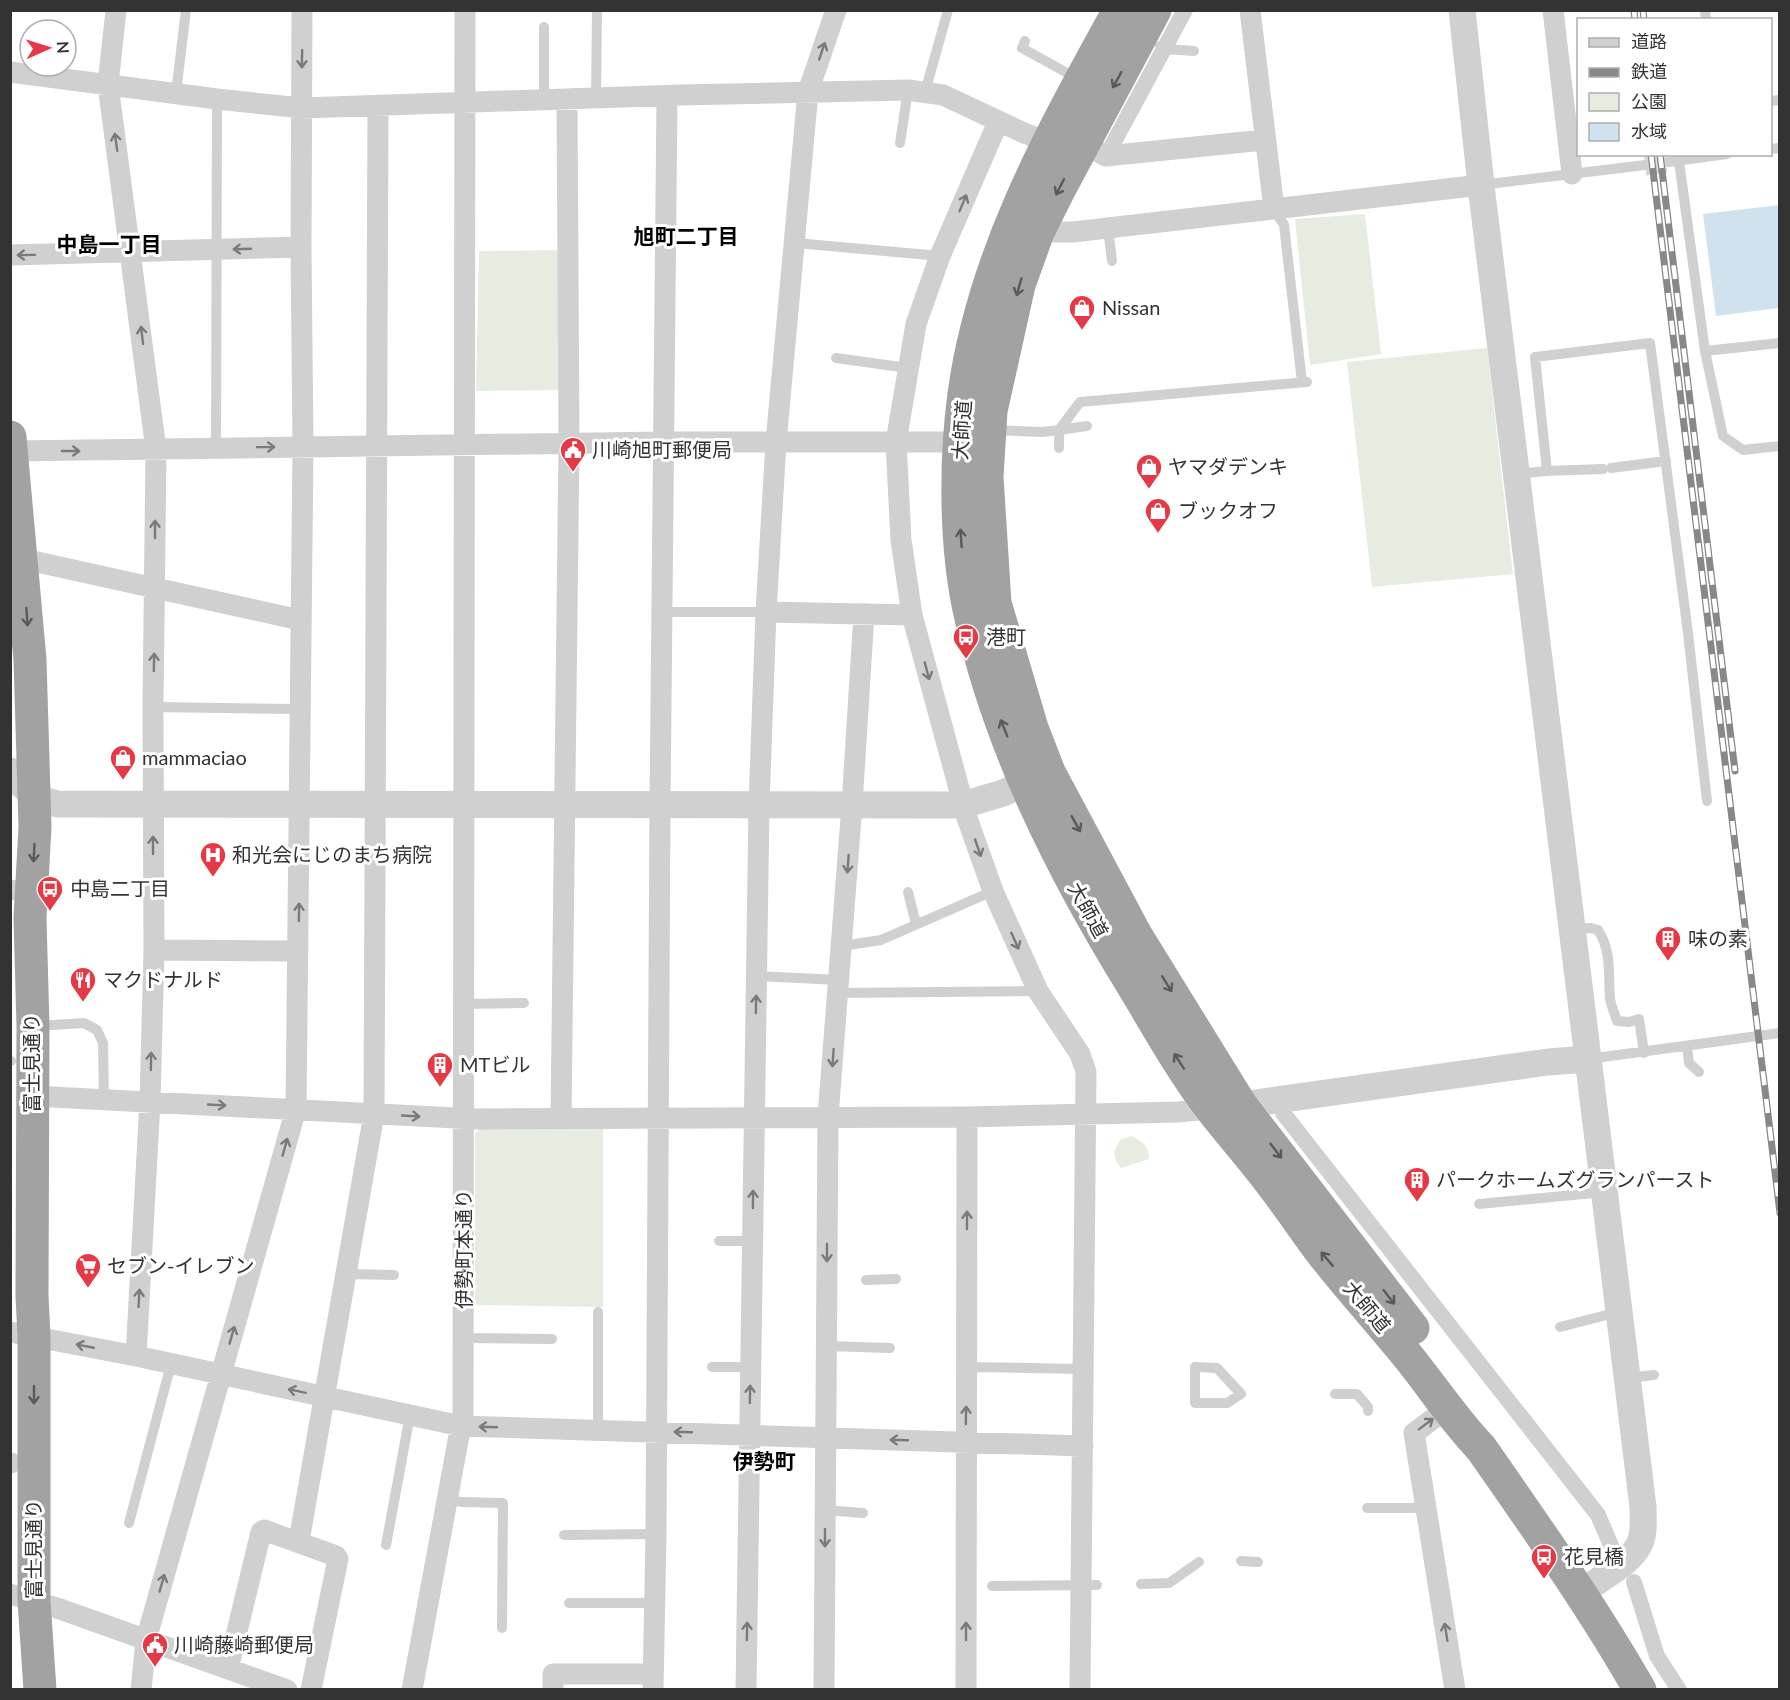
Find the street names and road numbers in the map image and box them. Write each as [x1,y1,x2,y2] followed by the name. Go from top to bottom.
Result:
[947,399,975,461] street label: 大師道
[1064,877,1114,942] street label: 大師道
[19,1013,43,1113] street label: 富士見通り
[451,1189,475,1309] street label: 伊勢町本通り
[1339,1276,1396,1337] street label: 大師道
[21,1499,45,1599] street label: 富士見通り

